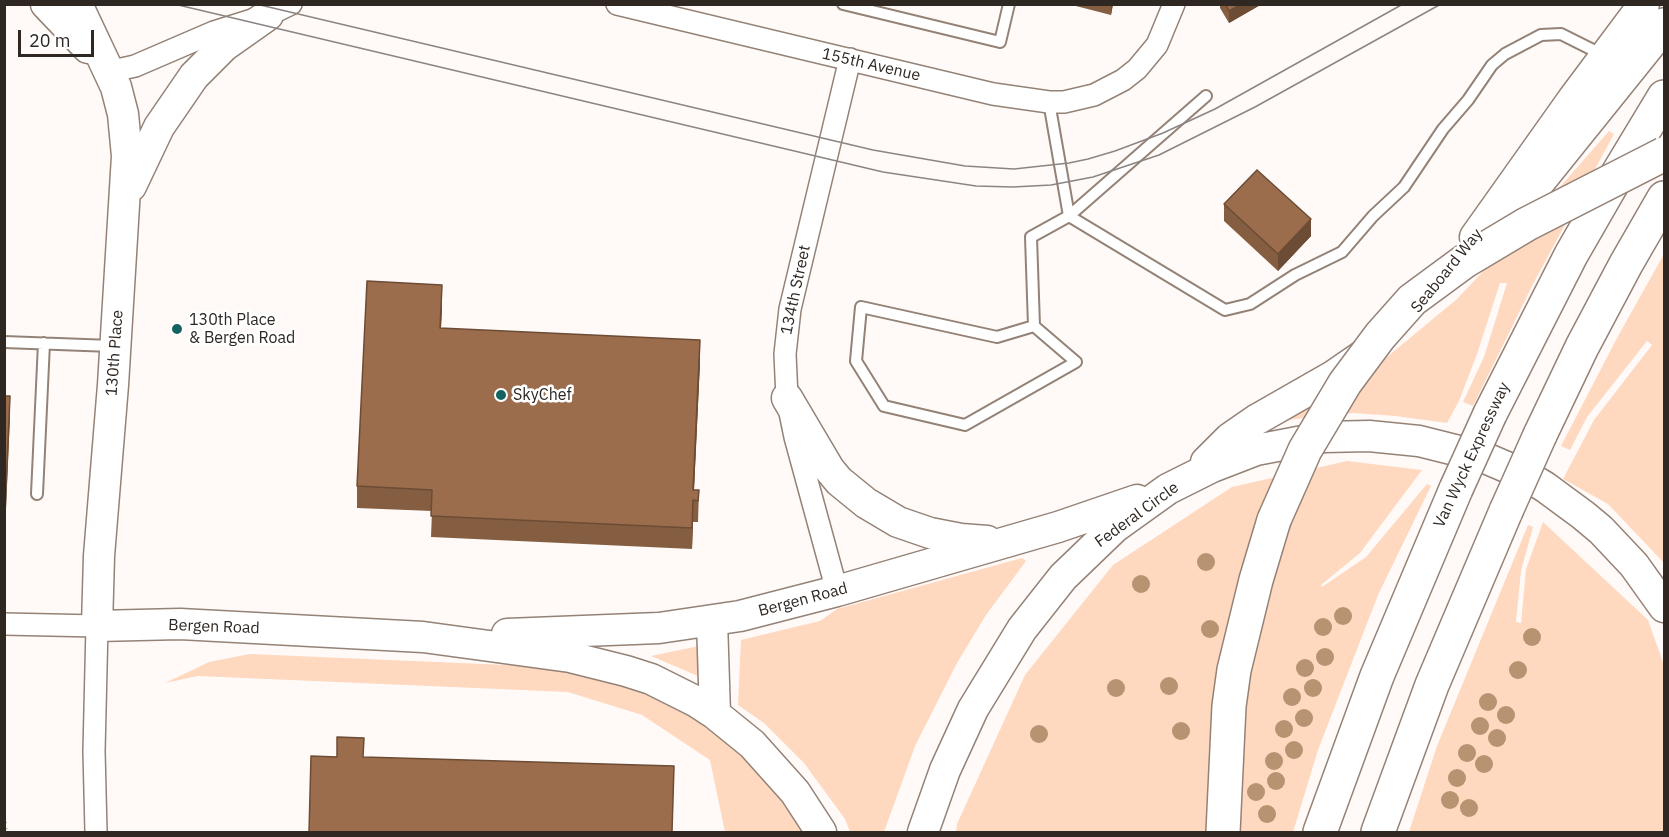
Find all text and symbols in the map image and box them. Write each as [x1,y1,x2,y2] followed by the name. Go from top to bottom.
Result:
[21,18,98,56] scale bar
[29,29,71,52] text: 20 m
[820,44,922,86] street label: 155th Avenue
[1407,225,1487,317] street label: Seaboard Way
[777,243,815,337] street label: 134th Street
[102,309,128,397] street label: 130th Place
[189,310,295,348] place label: 130th Place & Bergen Road
[170,322,184,336] marker: 130th Place & Bergen Road
[1430,379,1514,531] street label: Van Wyck Expressway
[513,385,572,405] place label: SkyChef
[494,388,508,402] marker: SkyChef
[1091,478,1183,552] street label: Federal Circle
[756,579,850,621] street label: Bergen Road
[168,616,260,638] street label: Bergen Road

